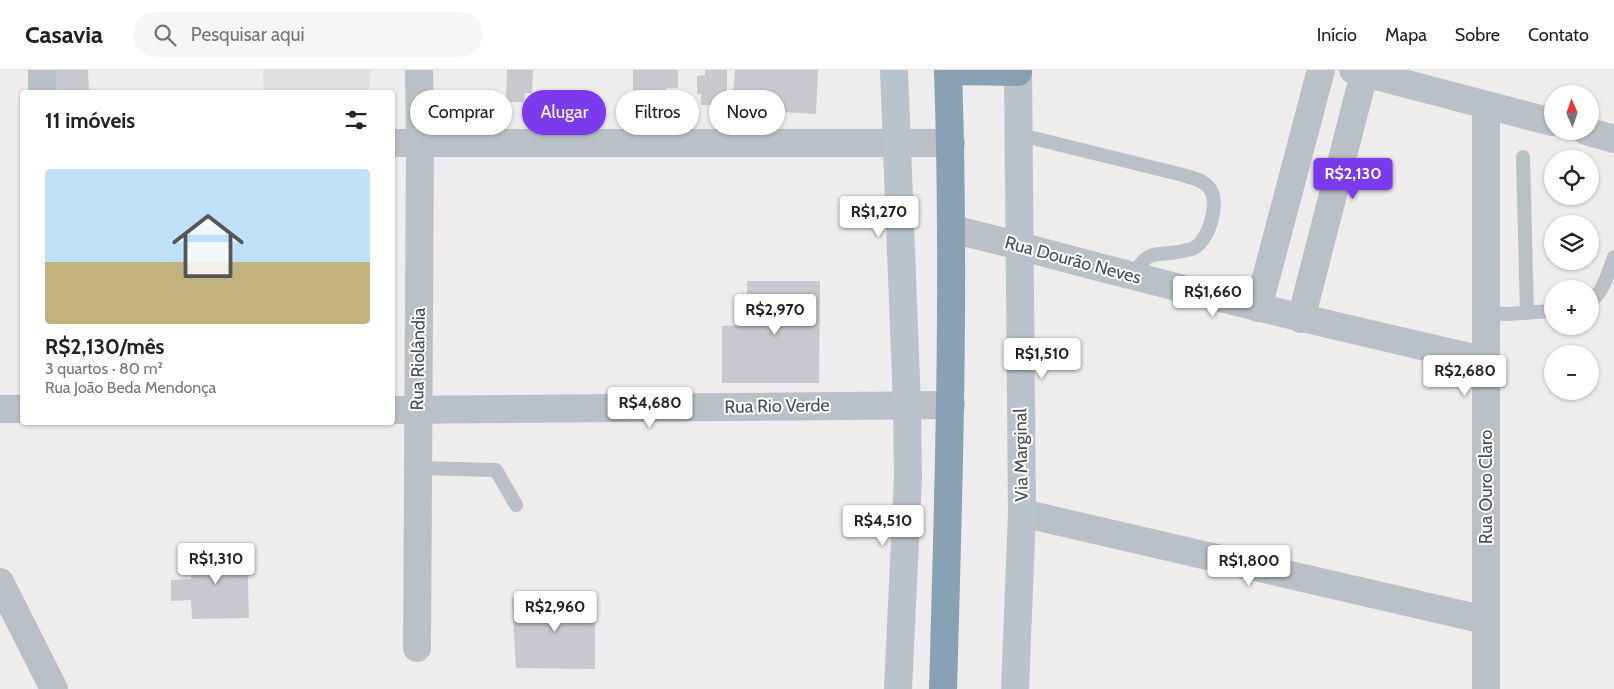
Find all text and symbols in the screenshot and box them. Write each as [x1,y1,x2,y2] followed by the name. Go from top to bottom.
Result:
[133,12,483,57] search box
[25,20,103,49] text: Casavia
[151,21,179,49] icon: search
[191,23,305,46] text: Pesquisar aqui
[1317,24,1357,46] text: Início
[1385,24,1427,46] text: Mapa
[1455,24,1500,46] text: Sobre
[1528,24,1589,46] text: Contato
[1544,85,1599,140] north arrow
[1544,85,1599,400] map controls
[410,90,512,135] chip: Comprar
[522,90,606,135] chip: Alugar
[616,90,699,135] chip: Filtros
[709,90,785,135] chip: Novo
[342,106,370,134] icon: filters
[45,108,135,133] text: 11 imóveis
[1544,150,1599,205] button: locate
[1307,158,1399,200] pin: R$2,130
[1324,164,1382,183] text: R$2,130
[833,196,925,238] pin: R$1,270
[163,201,253,291] icon: home
[851,202,907,221] text: R$1,270
[1544,215,1599,270] button: layers
[1002,231,1144,289] street label: Rua Dourão Neves
[1167,276,1259,318] pin: R$1,660
[1544,280,1599,335] button: +
[1184,282,1242,301] text: R$1,660
[729,294,821,336] pin: R$2,970
[745,300,805,319] text: R$2,970
[406,307,430,410] street label: Rua Riolândia
[45,334,165,359] text: R$2,130/mês
[996,338,1088,380] pin: R$1,510
[1015,344,1069,363] text: R$1,510
[1544,345,1599,400] button: −
[1419,354,1511,397] pin: R$2,680
[45,359,163,378] text: 3 quartos · 80 m²
[1434,361,1496,380] text: R$2,680
[45,378,216,397] text: Rua João Beda Mendonça
[604,386,696,429] pin: R$4,680
[619,393,681,412] text: R$4,680
[724,394,830,418] street label: Rua Rio Verde
[1009,408,1033,502] street label: Via Marginal
[1475,430,1497,544] street label: Rua Ouro Claro
[837,504,929,547] pin: R$4,510
[854,511,912,530] text: R$4,510
[170,542,262,585] pin: R$1,310
[1203,544,1295,587] pin: R$1,800
[189,549,243,568] text: R$1,310
[1218,551,1280,570] text: R$1,800
[509,590,601,633] pin: R$2,960
[525,597,585,616] text: R$2,960

